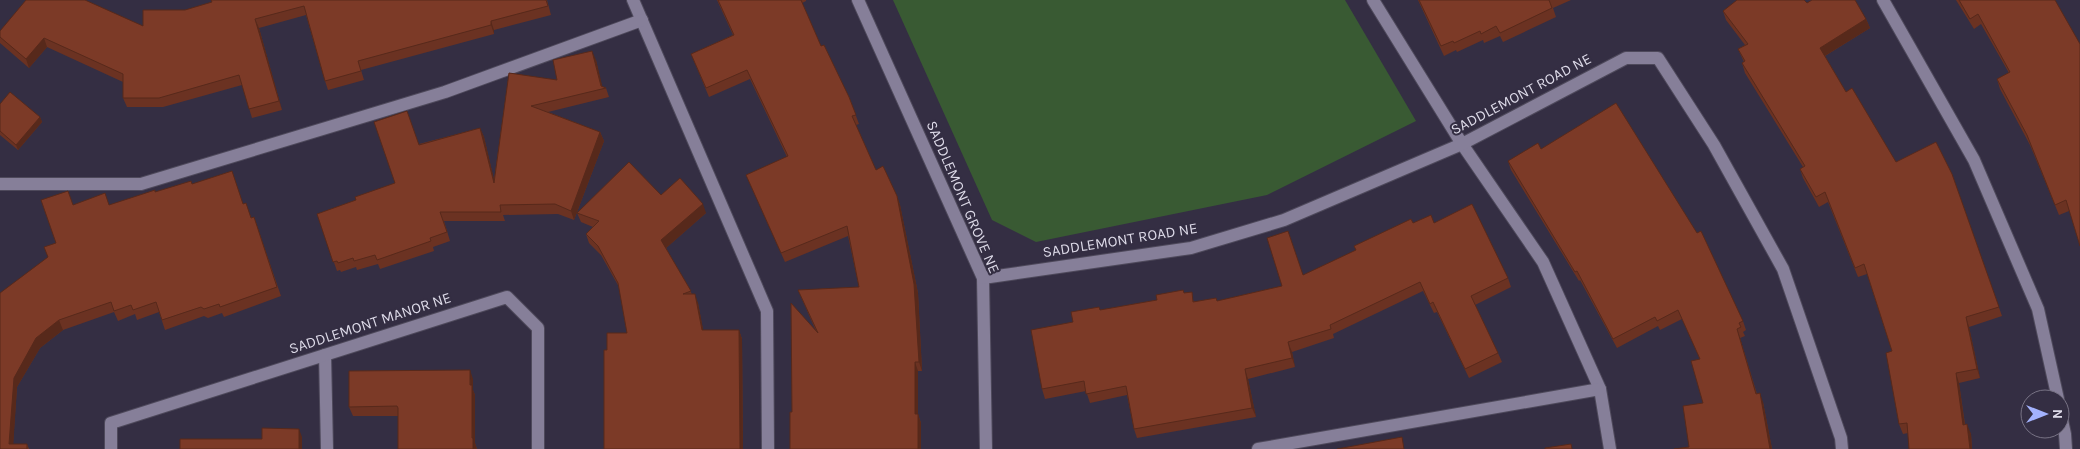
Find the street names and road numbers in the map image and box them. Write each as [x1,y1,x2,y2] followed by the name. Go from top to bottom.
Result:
[1448,49,1594,139] street label: SADDLEMONT ROAD NE
[923,118,1003,276] street label: SADDLEMONT GROVE NE
[1041,219,1199,261] street label: SADDLEMONT ROAD NE
[287,288,453,358] street label: SADDLEMONT MANOR NE

